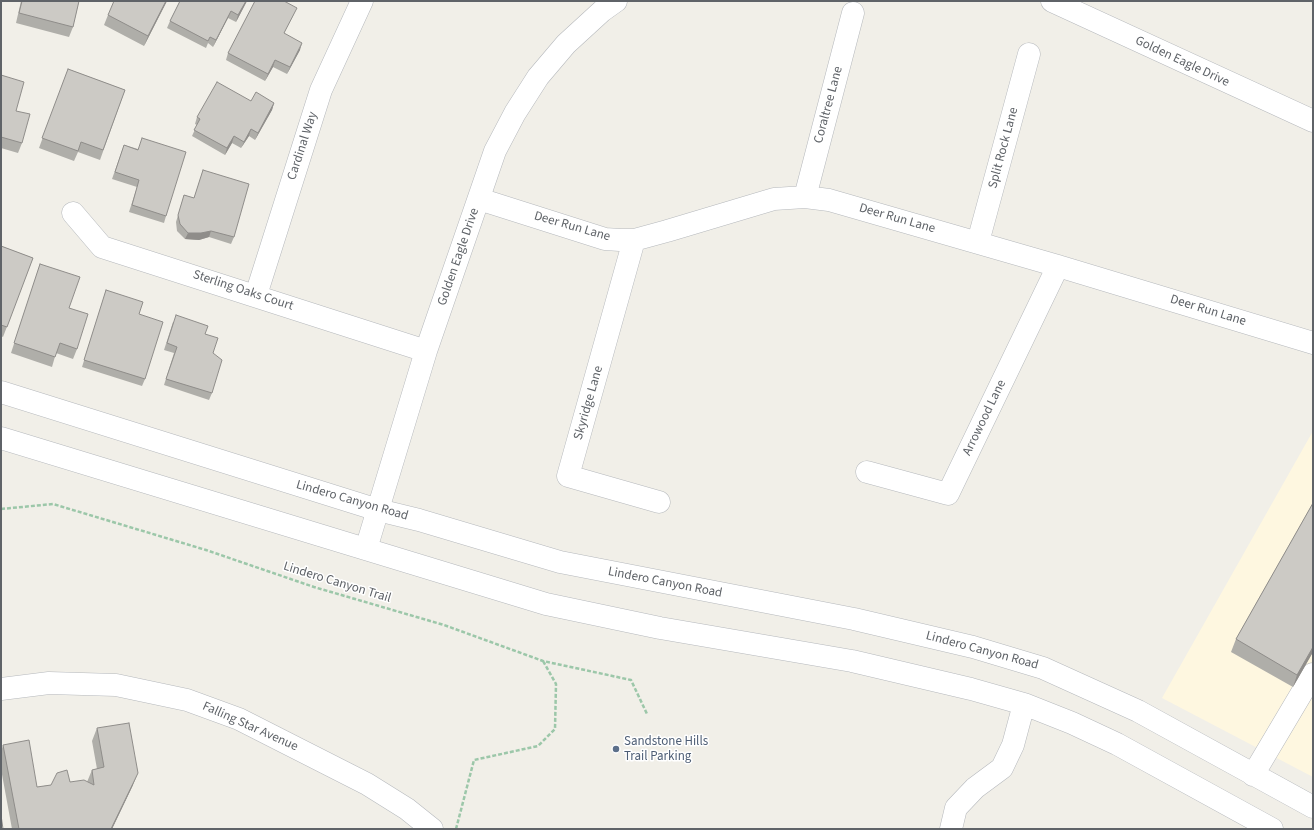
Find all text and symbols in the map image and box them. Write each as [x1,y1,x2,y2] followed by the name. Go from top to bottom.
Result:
[1132,33,1232,91] street label: Golden Eagle Drive
[811,65,847,145] street label: Coraltree Lane
[986,106,1022,190] street label: Split Rock Lane
[285,110,321,182] street label: Cardinal Way
[857,201,937,237] street label: Deer Run Lane
[435,206,483,308] street label: Golden Eagle Drive
[532,209,612,245] street label: Deer Run Lane
[191,267,295,315] street label: Sterling Oaks Court
[1168,292,1248,330] street label: Deer Run Lane
[571,364,607,442] street label: Skyridge Lane
[960,377,1010,459] street label: Arrowood Lane
[294,478,410,524] street label: Lindero Canyon Road
[281,559,393,607] street label: Lindero Canyon Trail
[607,564,723,602] street label: Lindero Canyon Road
[924,628,1040,674] street label: Lindero Canyon Road
[200,699,300,755] street label: Falling Star Avenue
[624,734,708,765] place label: Sandstone Hills Trail Parking
[611,744,621,754] marker: Sandstone Hills Trail Parking

